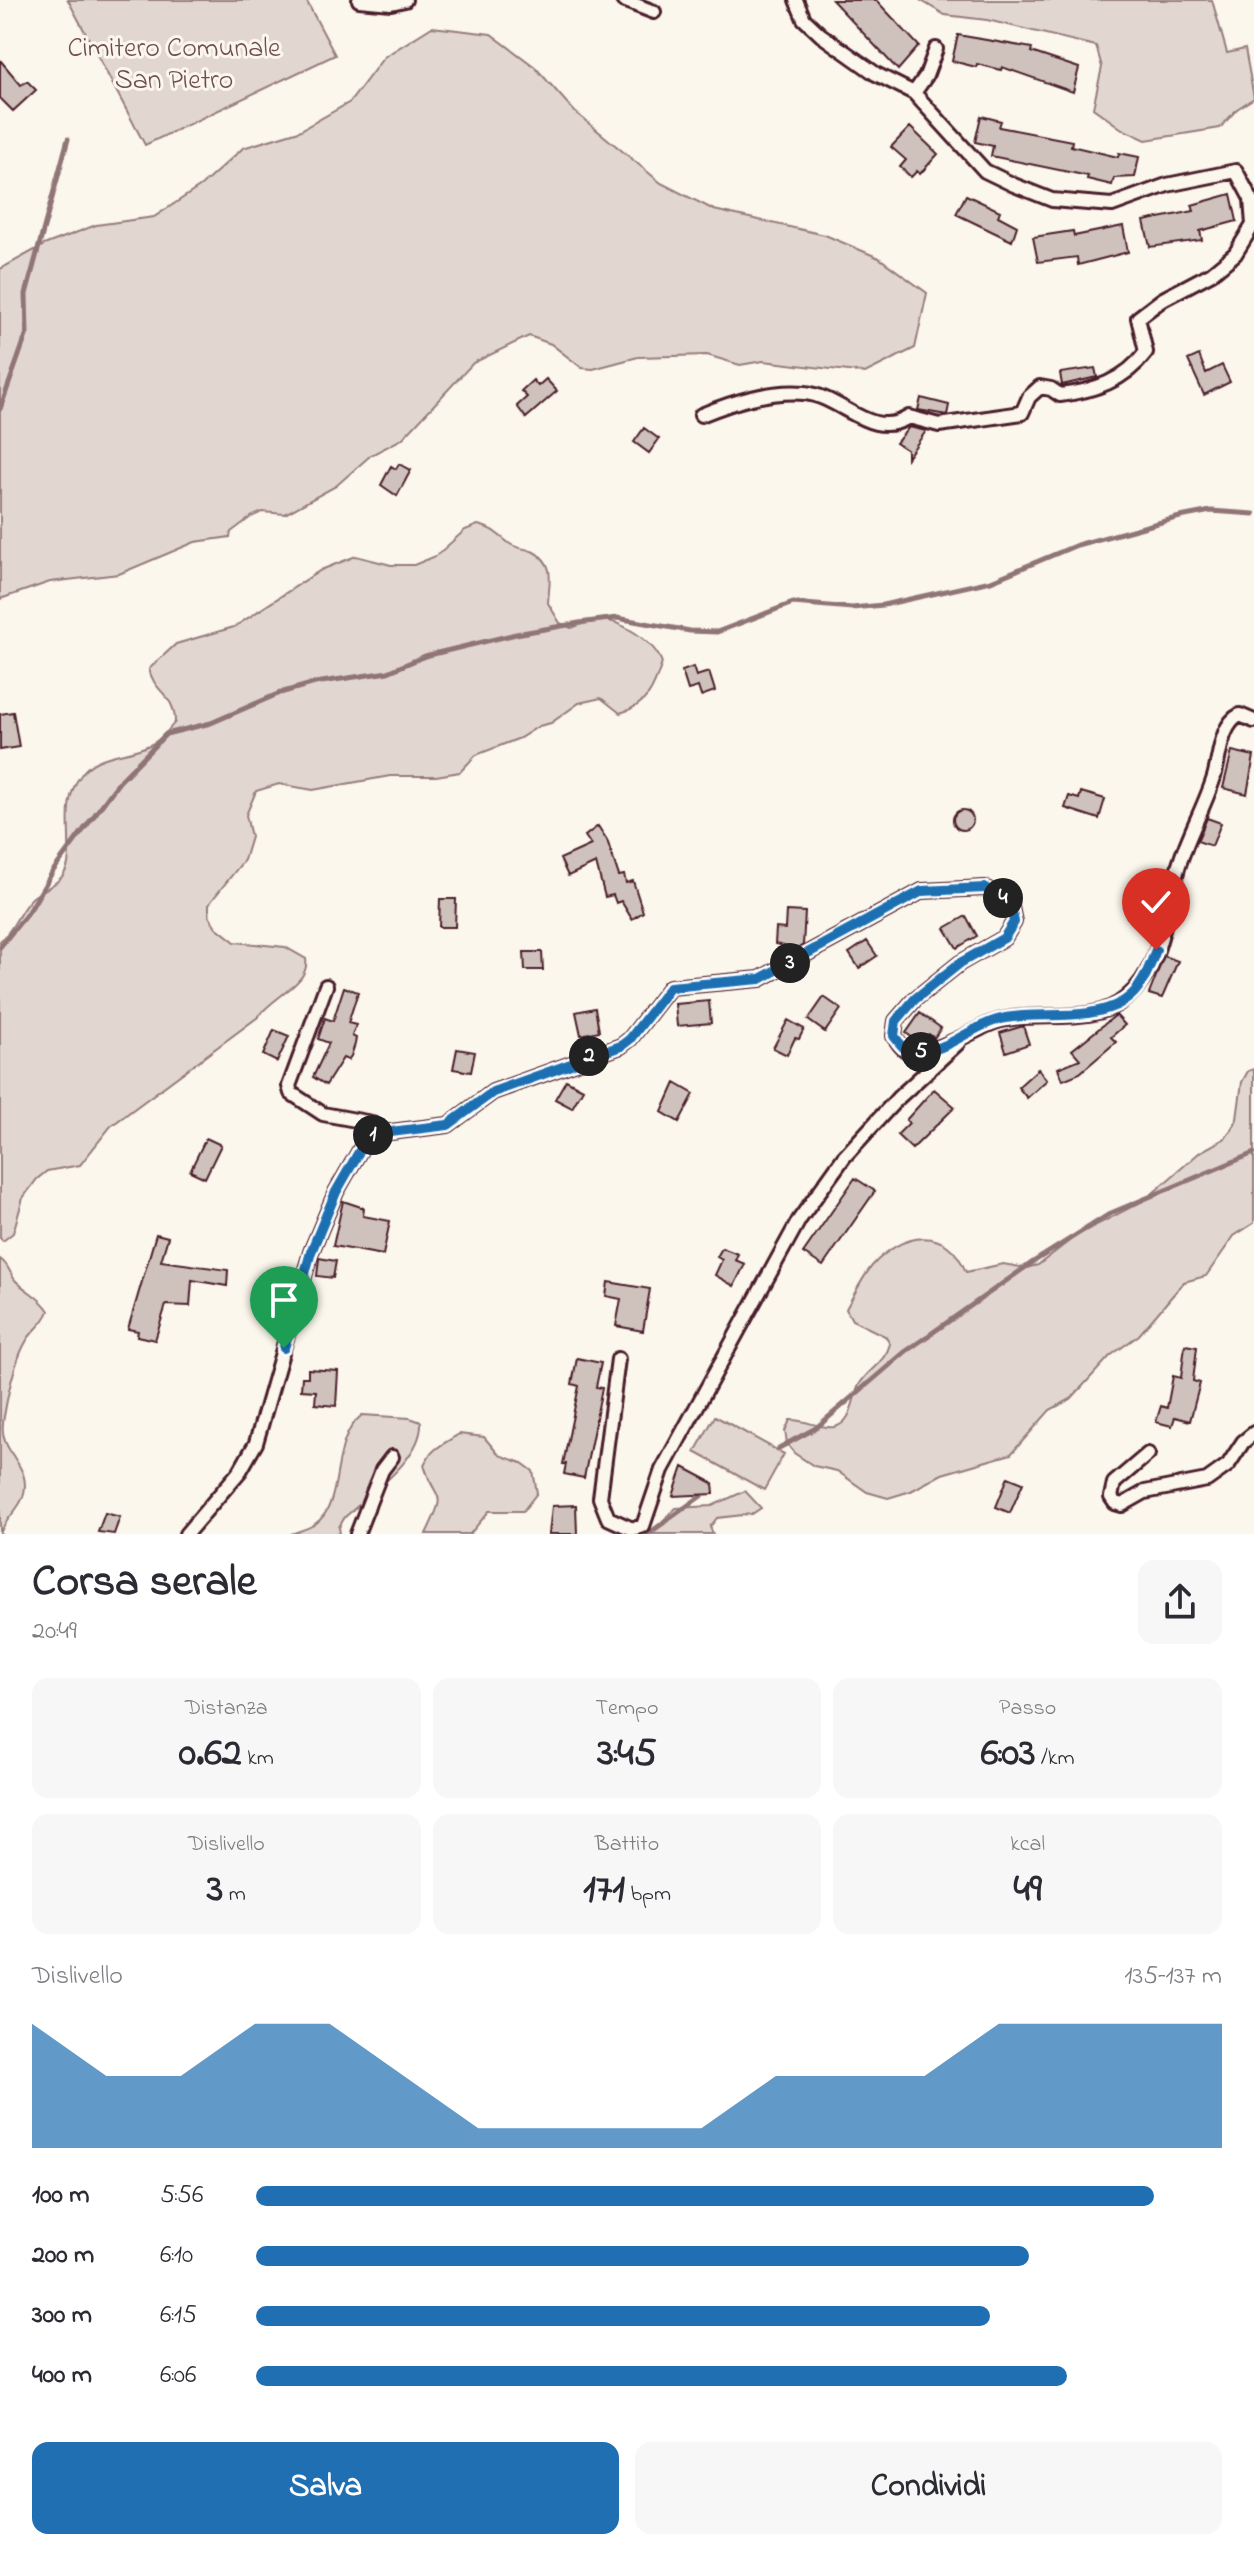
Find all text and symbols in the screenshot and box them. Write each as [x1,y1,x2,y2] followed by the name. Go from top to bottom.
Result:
[67,29,281,102] park label: Cimitero Comunale San Pietro
[1122,868,1190,950] pin
[983,878,1023,918] pin: 4
[1134,880,1178,924] icon: check
[998,882,1008,914] text: 4
[770,943,810,983] pin: 3
[785,947,795,979] text: 3
[901,1032,941,1072] pin: 5
[569,1036,609,1076] pin: 2
[915,1036,927,1068] text: 5
[584,1040,594,1072] text: 2
[353,1115,393,1155] pin: 1
[370,1119,377,1151] text: 1
[250,1266,318,1348] pin
[262,1278,306,1322] icon: arrive
[32,1551,256,1615] text: Corsa serale
[1138,1560,1222,1644] button: share
[32,1613,77,1651] text: 20:49
[185,1693,268,1725] text: Distanza
[596,1693,658,1725] text: Tempo
[999,1693,1056,1725] text: Passo
[179,1725,242,1784] text: 0.62
[597,1725,657,1784] text: 3:45
[981,1725,1036,1784] text: 6:03
[242,1743,274,1775] text: km
[1036,1743,1075,1775] text: /km
[188,1829,265,1861] text: Dislivello
[595,1829,659,1861] text: Battito
[1010,1829,1045,1861] text: kcal
[207,1861,223,1920] text: 3
[583,1861,625,1920] text: 171
[1013,1861,1042,1920] text: 49
[223,1879,246,1911] text: m
[625,1879,671,1911] text: bpm
[32,1958,123,1996] text: Dislivello
[1124,1958,1222,1996] text: 135–137 m
[32,2177,89,2215] text: 100 m
[160,2177,203,2215] text: 5:56
[32,2237,94,2275] text: 200 m
[160,2237,193,2275] text: 6:10
[32,2297,92,2335] text: 300 m
[160,2297,197,2335] text: 6:15
[32,2357,92,2395] text: 400 m
[160,2357,196,2395] text: 6:06
[32,2442,619,2534] button: Salva
[635,2442,1222,2534] button: Condividi

